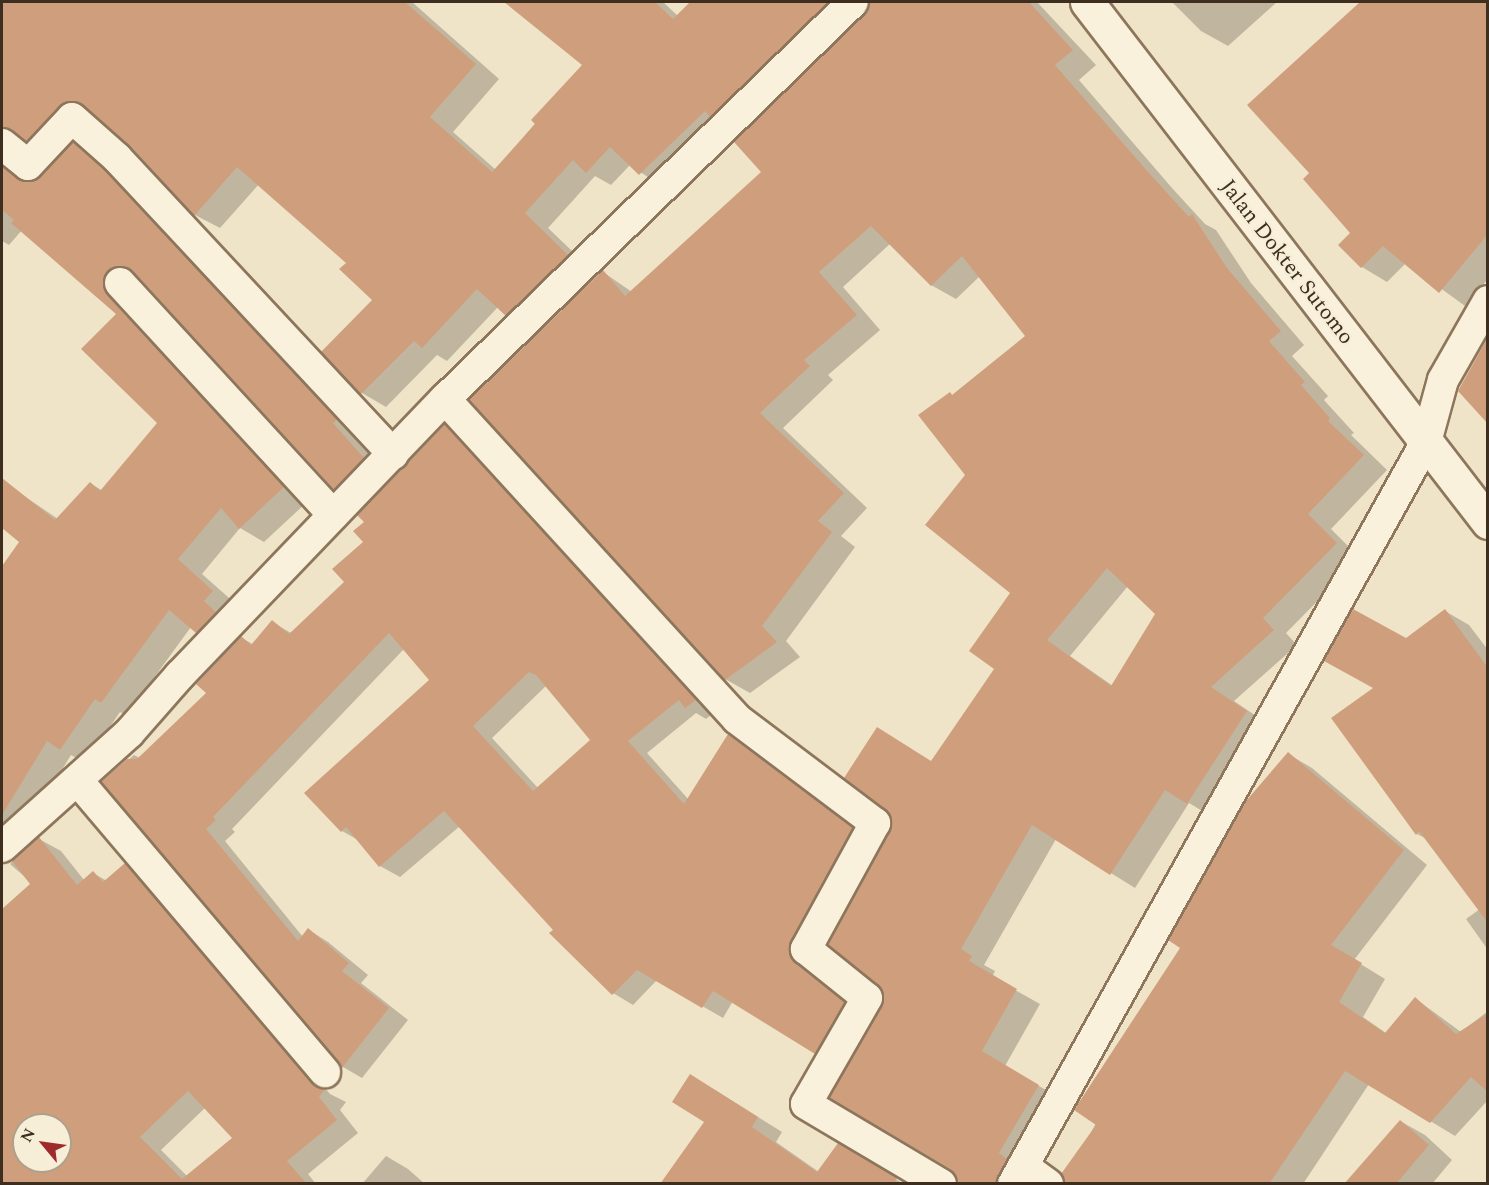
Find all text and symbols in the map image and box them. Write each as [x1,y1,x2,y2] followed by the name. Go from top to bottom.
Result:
[1214,174,1360,350] street label: Jalan Dokter Sutomo
[12,1113,72,1173] north arrow
[14,1124,42,1147] text: N

